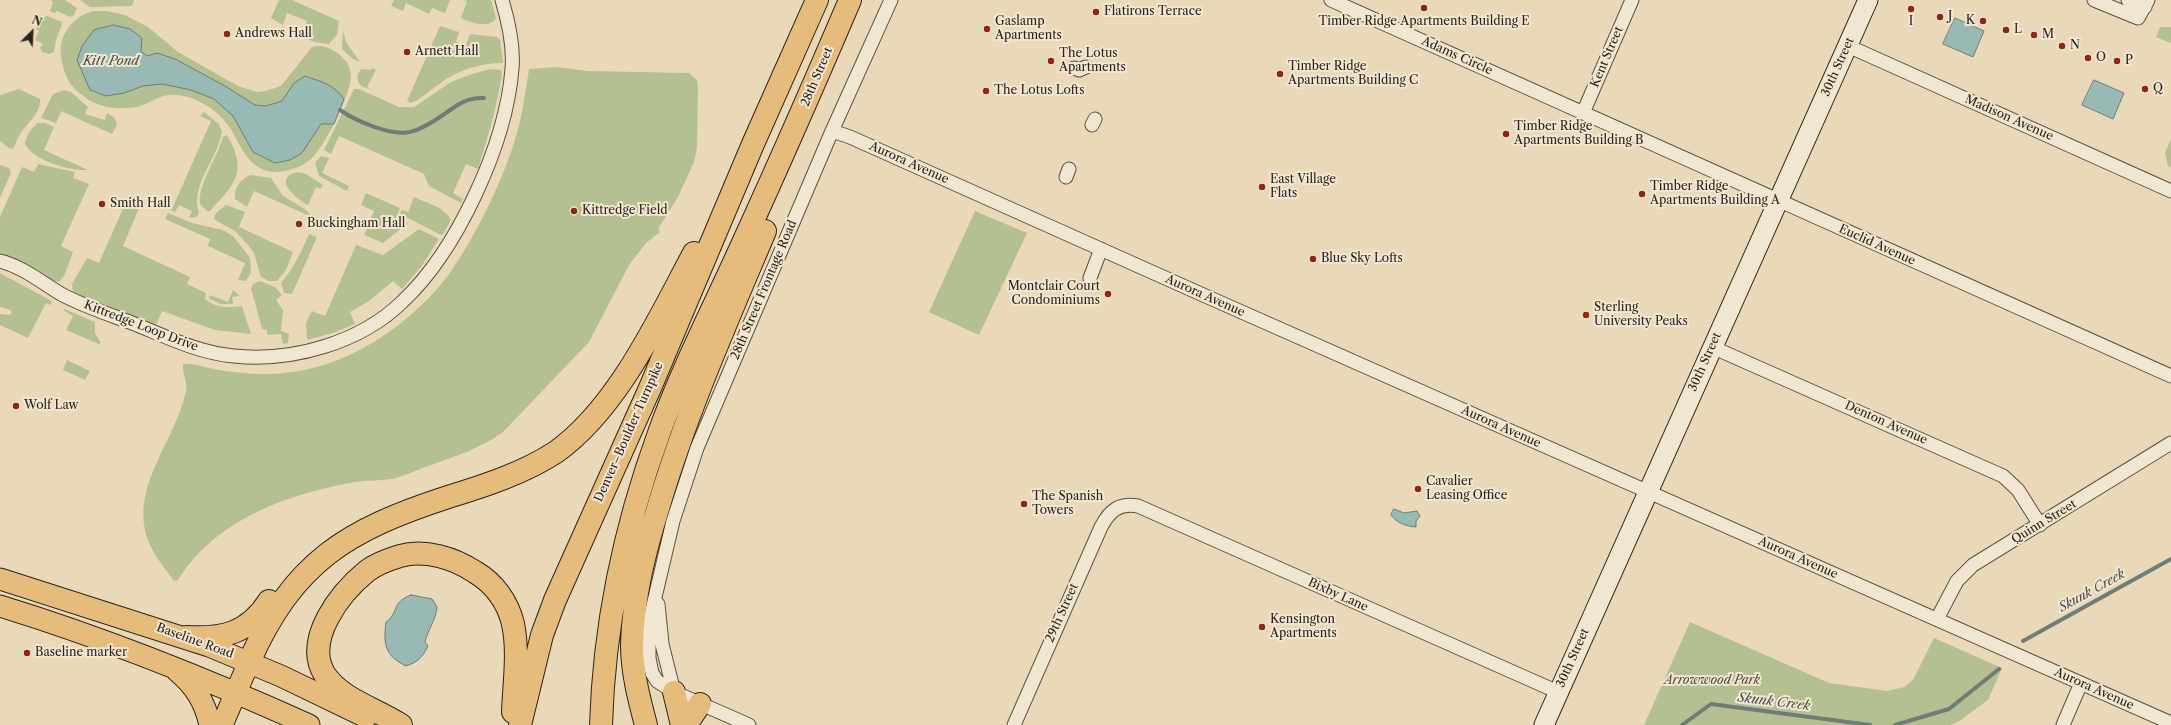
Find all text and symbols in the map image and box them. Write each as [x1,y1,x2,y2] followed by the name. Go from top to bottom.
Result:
[1419,3,1429,13] marker: Timber Ridge Apartments Building E
[1906,4,1916,14] marker: I
[1104,5,1202,19] place label: Flatirons Terrace
[1091,7,1101,17] marker: Flatirons Terrace
[1948,10,1952,24] place label: J
[12,12,52,52] north arrow
[1935,12,1945,22] marker: J
[30,13,44,29] text: N
[1966,14,1975,28] place label: K
[995,15,1062,43] place label: Gaslamp Apartments
[1318,15,1530,29] place label: Timber Ridge Apartments Building E
[1909,15,1913,29] place label: I
[1978,16,1988,26] marker: K
[2014,23,2022,37] place label: L
[982,24,992,34] marker: Gaslamp Apartments
[1588,24,1626,90] street label: Kent Street
[2001,25,2011,35] marker: L
[235,27,312,41] place label: Andrews Hall
[2042,28,2054,42] place label: M
[222,29,232,39] marker: Andrews Hall
[2029,30,2039,40] marker: M
[1419,34,1495,78] street label: Adams Circle
[1819,35,1857,99] street label: 30th Street
[2070,39,2080,53] place label: N
[2057,41,2067,51] marker: N
[415,45,479,59] place label: Arnett Hall
[798,45,836,109] street label: 28th Street
[402,47,412,57] marker: Arnett Hall
[1059,47,1126,75] place label: The Lotus Apartments
[2096,51,2106,65] place label: O
[83,53,139,69] water label: Kitt Pond
[2083,53,2093,63] marker: O
[2125,54,2133,68] place label: P
[1046,56,1056,66] marker: The Lotus Apartments
[2112,56,2122,66] marker: P
[1288,60,1418,88] place label: Timber Ridge Apartments Building C
[1275,69,1285,79] marker: Timber Ridge Apartments Building C
[2153,82,2163,96] place label: Q
[994,84,1084,98] place label: The Lotus Lofts
[2140,84,2150,94] marker: Q
[981,86,991,96] marker: The Lotus Lofts
[1963,92,2055,144] street label: Madison Avenue
[1514,120,1643,148] place label: Timber Ridge Apartments Building B
[1501,129,1511,139] marker: Timber Ridge Apartments Building B
[867,139,951,187] street label: Aurora Avenue
[1270,173,1336,201] place label: East Village Flats
[1650,180,1780,208] place label: Timber Ridge Apartments Building A
[1257,182,1267,192] marker: East Village Flats
[1637,189,1647,199] marker: Timber Ridge Apartments Building A
[110,197,171,211] place label: Smith Hall
[97,199,107,209] marker: Smith Hall
[582,204,668,218] place label: Kittredge Field
[569,206,579,216] marker: Kittredge Field
[307,217,405,231] place label: Buckingham Hall
[728,218,800,362] street label: 28th Street Frontage Road
[294,219,304,229] marker: Buckingham Hall
[1836,222,1918,268] street label: Euclid Avenue
[1321,252,1403,266] place label: Blue Sky Lofts
[1308,254,1318,264] marker: Blue Sky Lofts
[1163,272,1247,320] street label: Aurora Avenue
[1008,280,1100,308] place label: Montclair Court Condominiums
[1103,289,1113,299] marker: Montclair Court Condominiums
[82,298,200,354] street label: Kittredge Loop Drive
[1594,301,1688,329] place label: Sterling University Peaks
[1581,310,1591,320] marker: Sterling University Peaks
[1686,330,1724,394] street label: 30th Street
[592,360,666,504] street label: Denver–Boulder Turnpike
[1842,398,1930,448] street label: Denton Avenue
[24,399,78,413] place label: Wolf Law
[11,401,21,411] marker: Wolf Law
[1459,403,1543,451] street label: Aurora Avenue
[1426,475,1507,503] place label: Cavalier Leasing Office
[1413,484,1423,494] marker: Cavalier Leasing Office
[1032,490,1103,518] place label: The Spanish Towers
[2009,497,2079,547] street label: Quinn Street
[1019,499,1029,509] marker: The Spanish Towers
[1756,534,1840,582] street label: Aurora Avenue
[2056,566,2128,616] water label: Skunk Creek
[1306,575,1370,615] street label: Bixby Lane
[1043,581,1081,645] street label: 29th Street
[1270,613,1337,641] place label: Kensington Apartments
[154,620,236,662] street label: Baseline Road
[1257,622,1267,632] marker: Kensington Apartments
[1554,626,1592,690] street label: 30th Street
[35,646,127,660] place label: Baseline marker
[22,648,32,658] marker: Baseline marker
[2052,665,2136,713] street label: Aurora Avenue
[1664,674,1760,688] park label: Arrowwood Park
[1737,690,1811,714] water label: Skunk Creek

